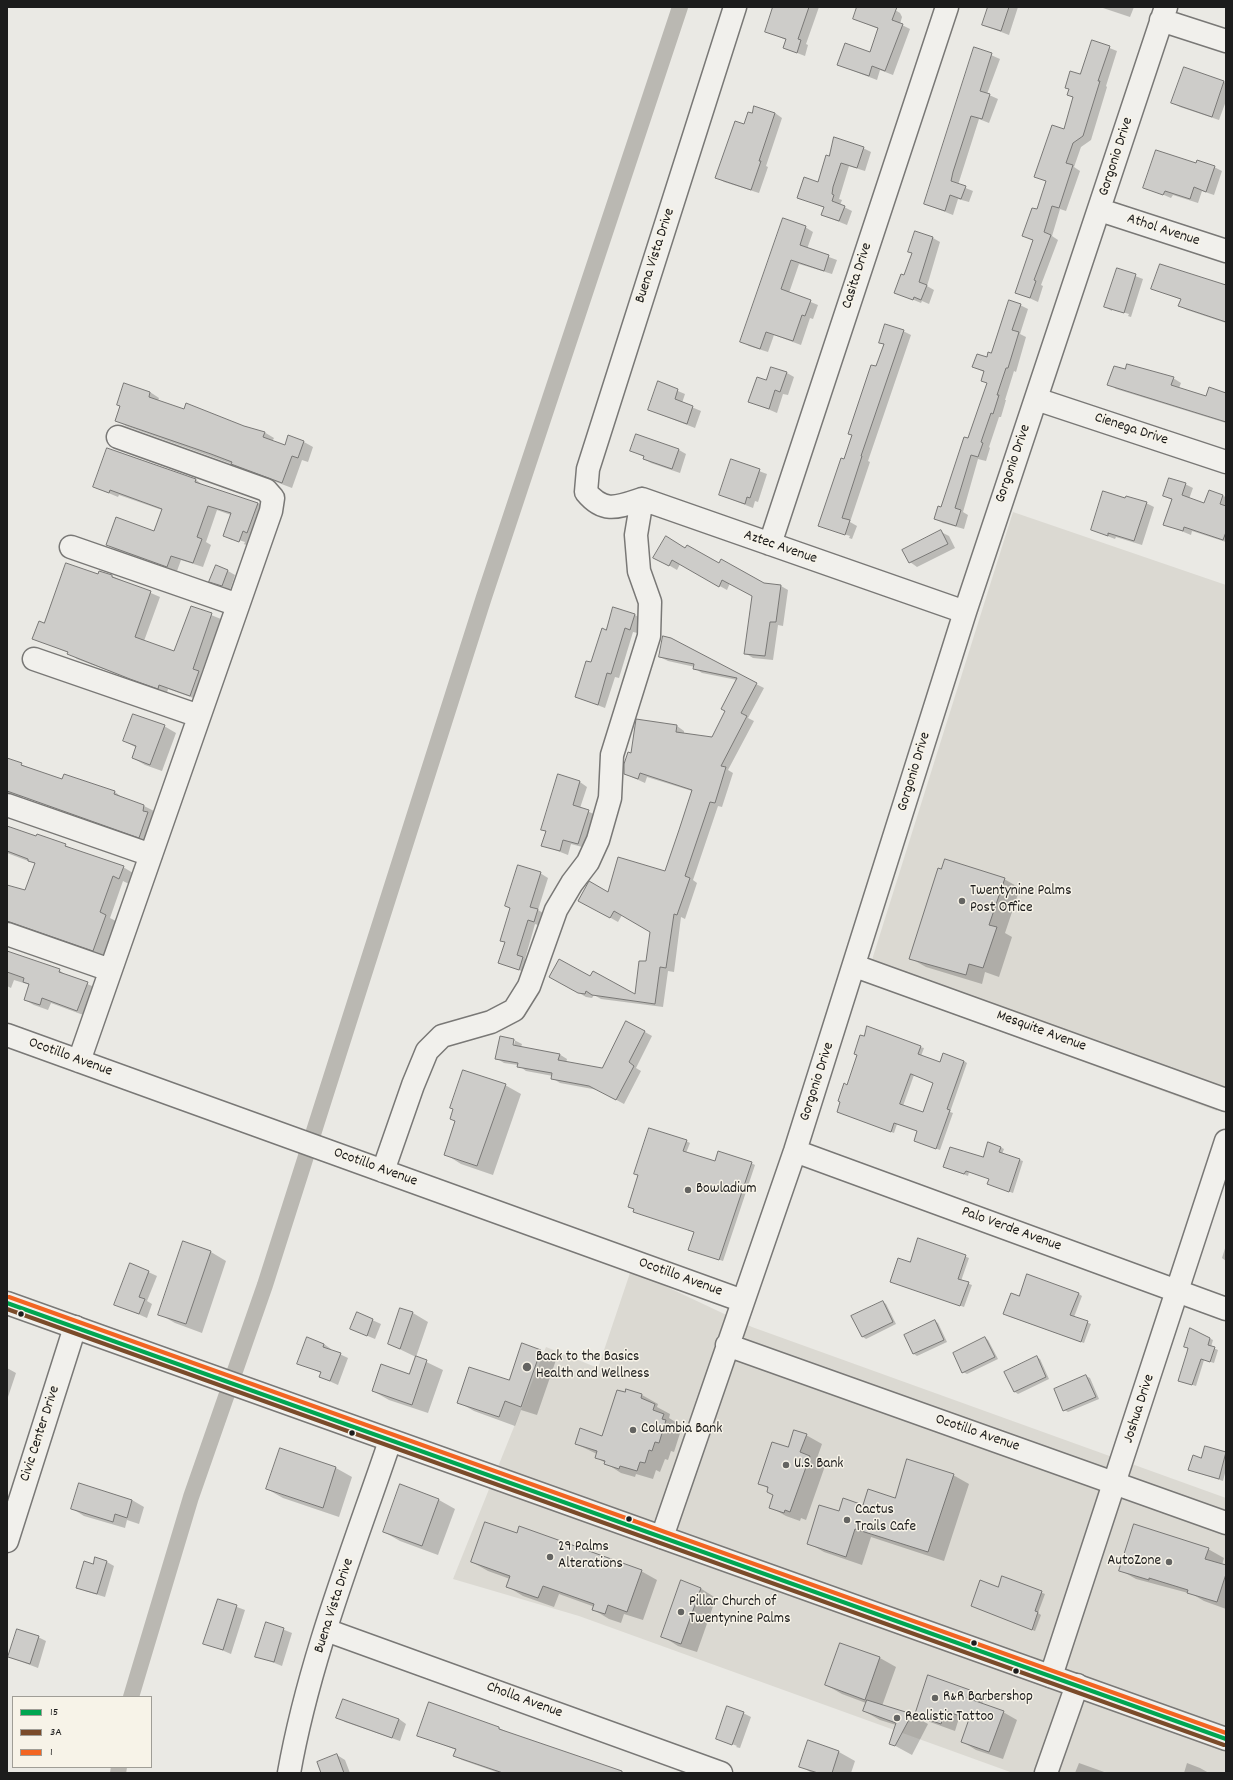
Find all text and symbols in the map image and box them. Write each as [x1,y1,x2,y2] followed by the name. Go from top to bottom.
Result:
[1096,115,1138,199] street label: Gorgonio Drive
[632,206,680,306] street label: Buena Vista Drive
[1124,211,1202,251] street label: Athol Avenue
[839,241,877,311] street label: Casita Drive
[1092,410,1170,450] street label: Cienega Drive
[992,422,1036,506] street label: Gorgonio Drive
[741,527,819,569] street label: Aztec Avenue
[894,730,936,814] street label: Gorgonio Drive
[970,883,1071,918] place label: Twentynine Palms Post Office
[957,896,967,906] marker: Twentynine Palms Post Office
[994,1007,1088,1057] street label: Mesquite Avenue
[26,1035,114,1081] street label: Ocotillo Avenue
[797,1040,839,1124] street label: Gorgonio Drive
[331,1145,419,1191] street label: Ocotillo Avenue
[696,1181,757,1199] place label: Bowladium
[683,1185,693,1195] marker: Bowladium
[959,1204,1063,1256] street label: Palo Verde Avenue
[636,1255,724,1301] street label: Ocotillo Avenue
[16,1309,26,1319] unlabelled marker
[536,1349,650,1384] place label: Back to the Basics Health and Wellness
[521,1361,533,1373] marker: Back to the Basics Health and Wellness
[1120,1372,1160,1446] street label: Joshua Drive
[17,1384,65,1484] street label: Civic Center Drive
[933,1411,1021,1457] street label: Ocotillo Avenue
[641,1421,722,1439] place label: Columbia Bank
[628,1425,638,1435] marker: Columbia Bank
[347,1428,357,1438] unlabelled marker
[794,1456,843,1474] place label: U.S. Bank
[781,1460,791,1470] marker: U.S. Bank
[855,1502,916,1537] place label: Cactus Trails Cafe
[624,1514,634,1524] unlabelled marker
[842,1515,852,1525] marker: Cactus Trails Cafe
[558,1539,623,1574] place label: 29 Palms Alterations
[545,1552,555,1562] marker: 29 Palms Alterations
[1107,1553,1161,1571] place label: AutoZone
[311,1556,359,1656] street label: Buena Vista Drive
[1164,1557,1174,1567] marker: AutoZone
[689,1594,790,1629] place label: Pillar Church of Twentynine Palms
[676,1607,686,1617] marker: Pillar Church of Twentynine Palms
[969,1638,979,1648] unlabelled marker
[1011,1666,1021,1676] unlabelled marker
[484,1679,564,1723] street label: Cholla Avenue
[943,1689,1033,1707] place label: R&R Barbershop
[930,1693,940,1703] marker: R&R Barbershop
[12,1696,152,1768] legend
[50,1704,58,1721] text: 15
[905,1709,994,1727] place label: Realistic Tattoo
[892,1713,902,1723] marker: Realistic Tattoo
[50,1724,62,1741] text: 3A
[50,1744,53,1761] text: 1

